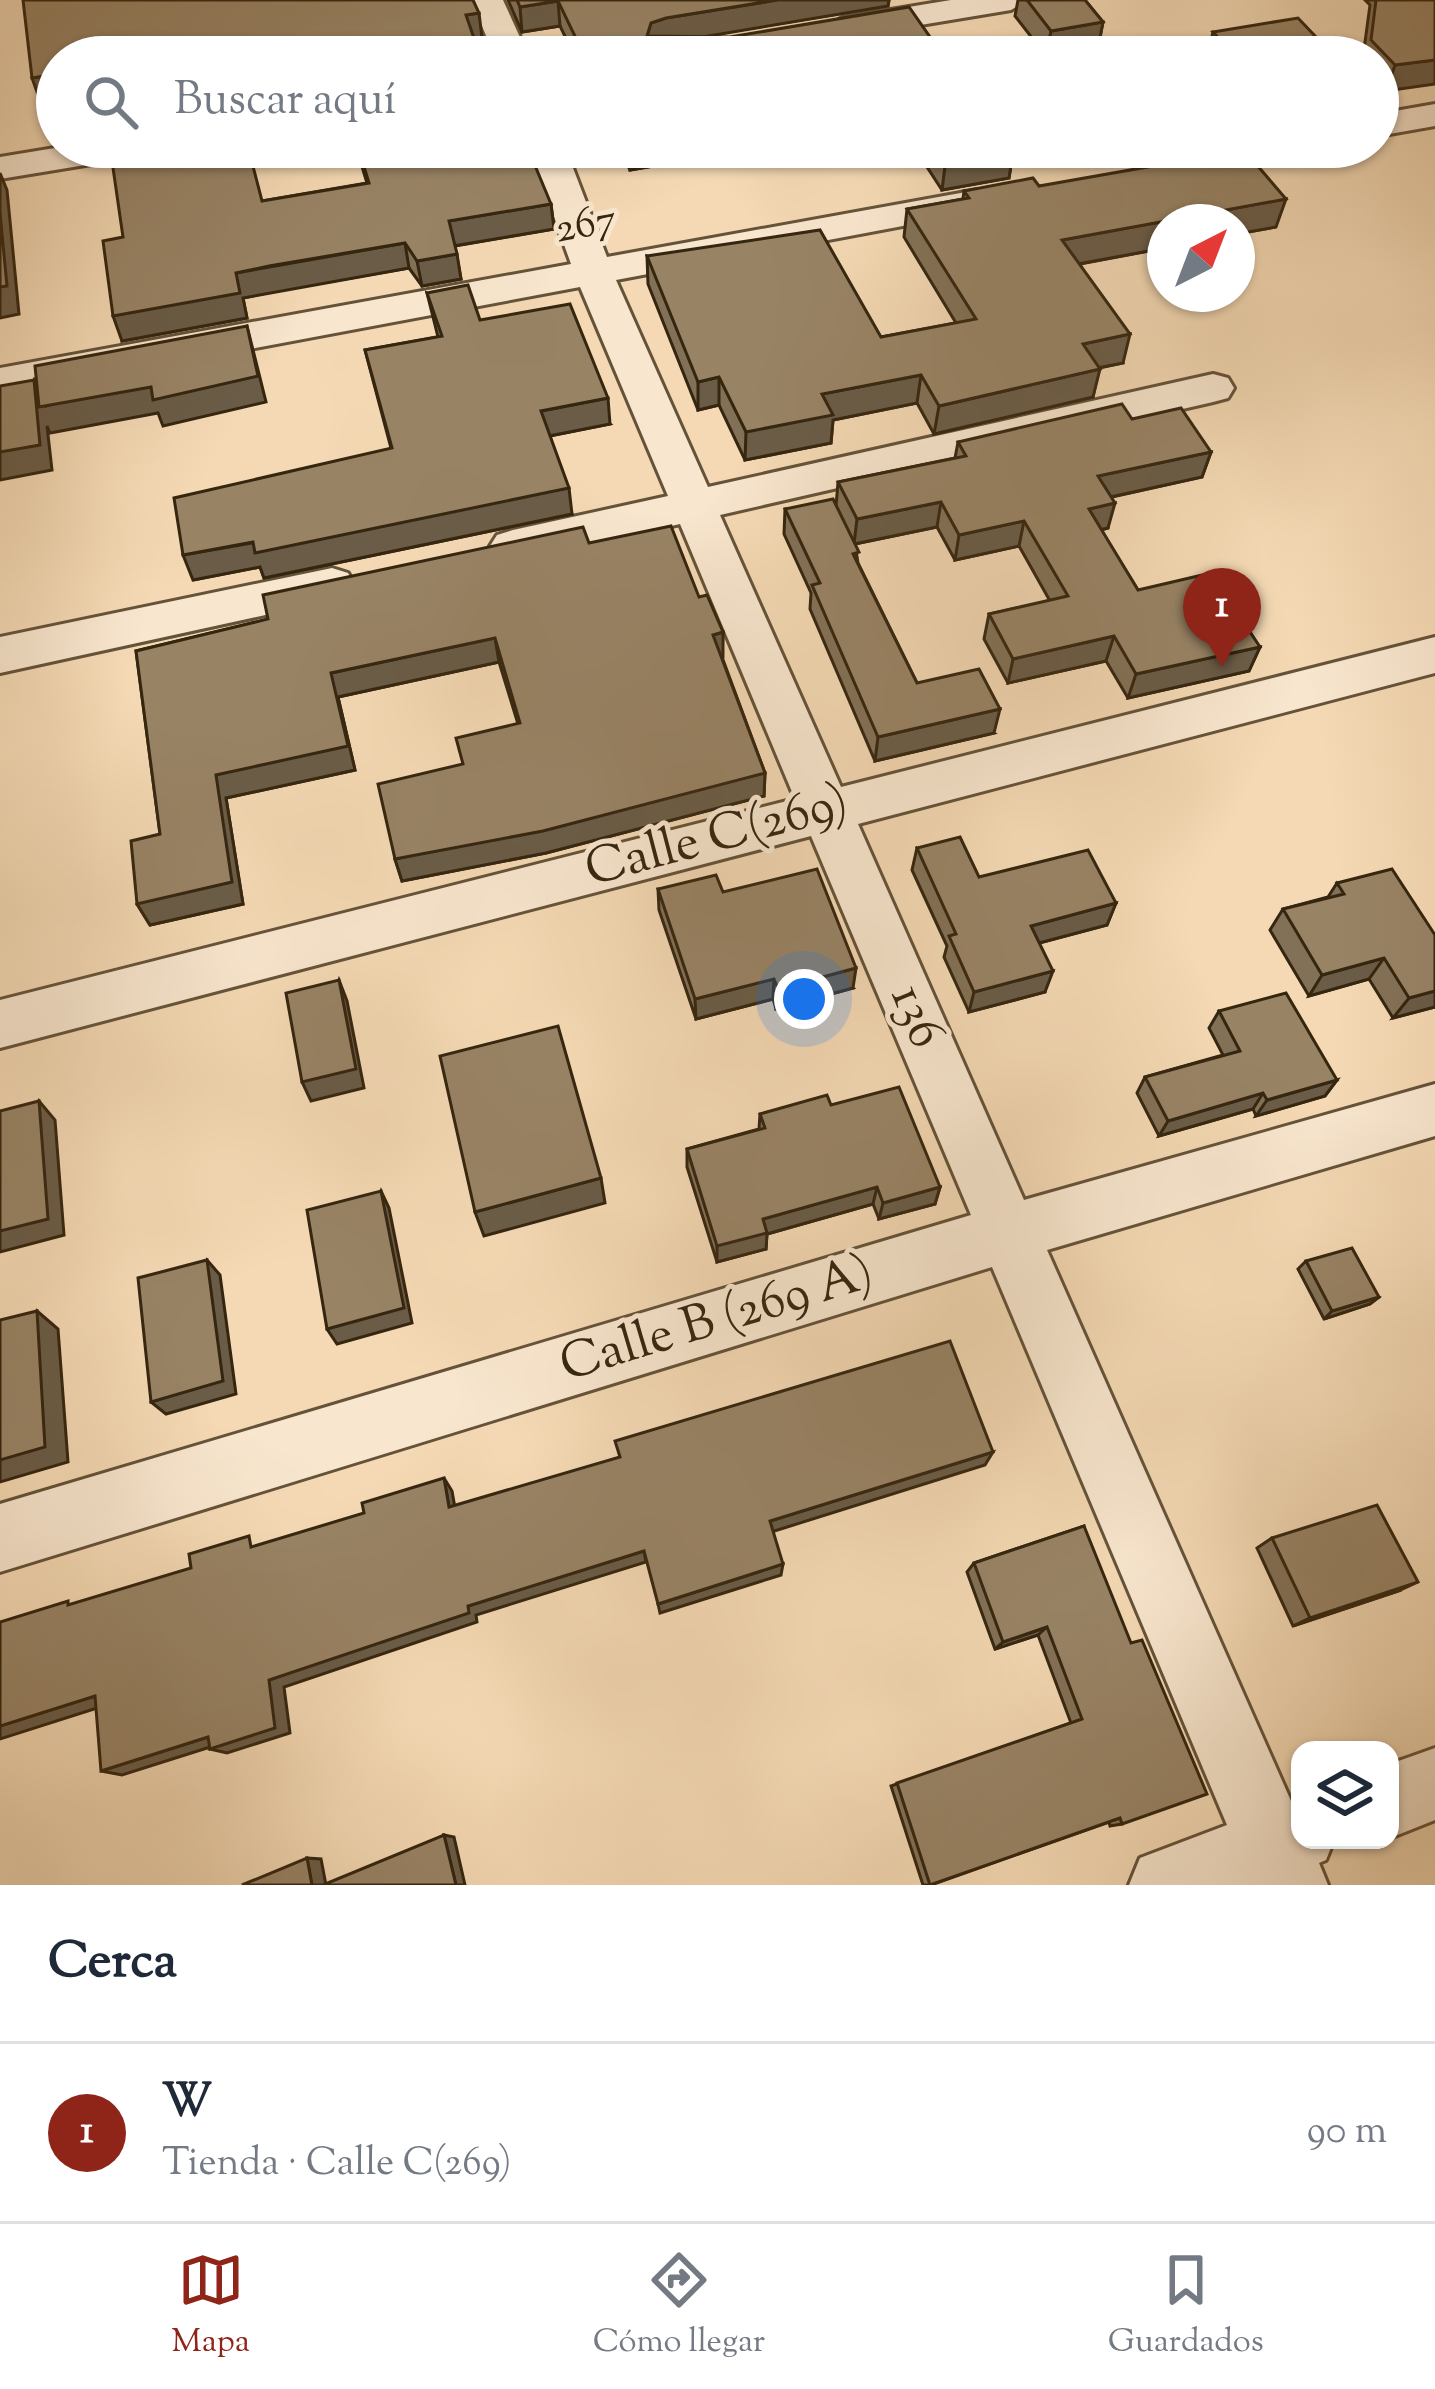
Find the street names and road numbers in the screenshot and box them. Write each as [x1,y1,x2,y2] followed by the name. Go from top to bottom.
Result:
[550,191,622,261] street label: 267
[578,768,856,908] street label: Calle C(269)
[869,974,961,1060] street label: 136
[551,1239,883,1403] street label: Calle B (269 A)

